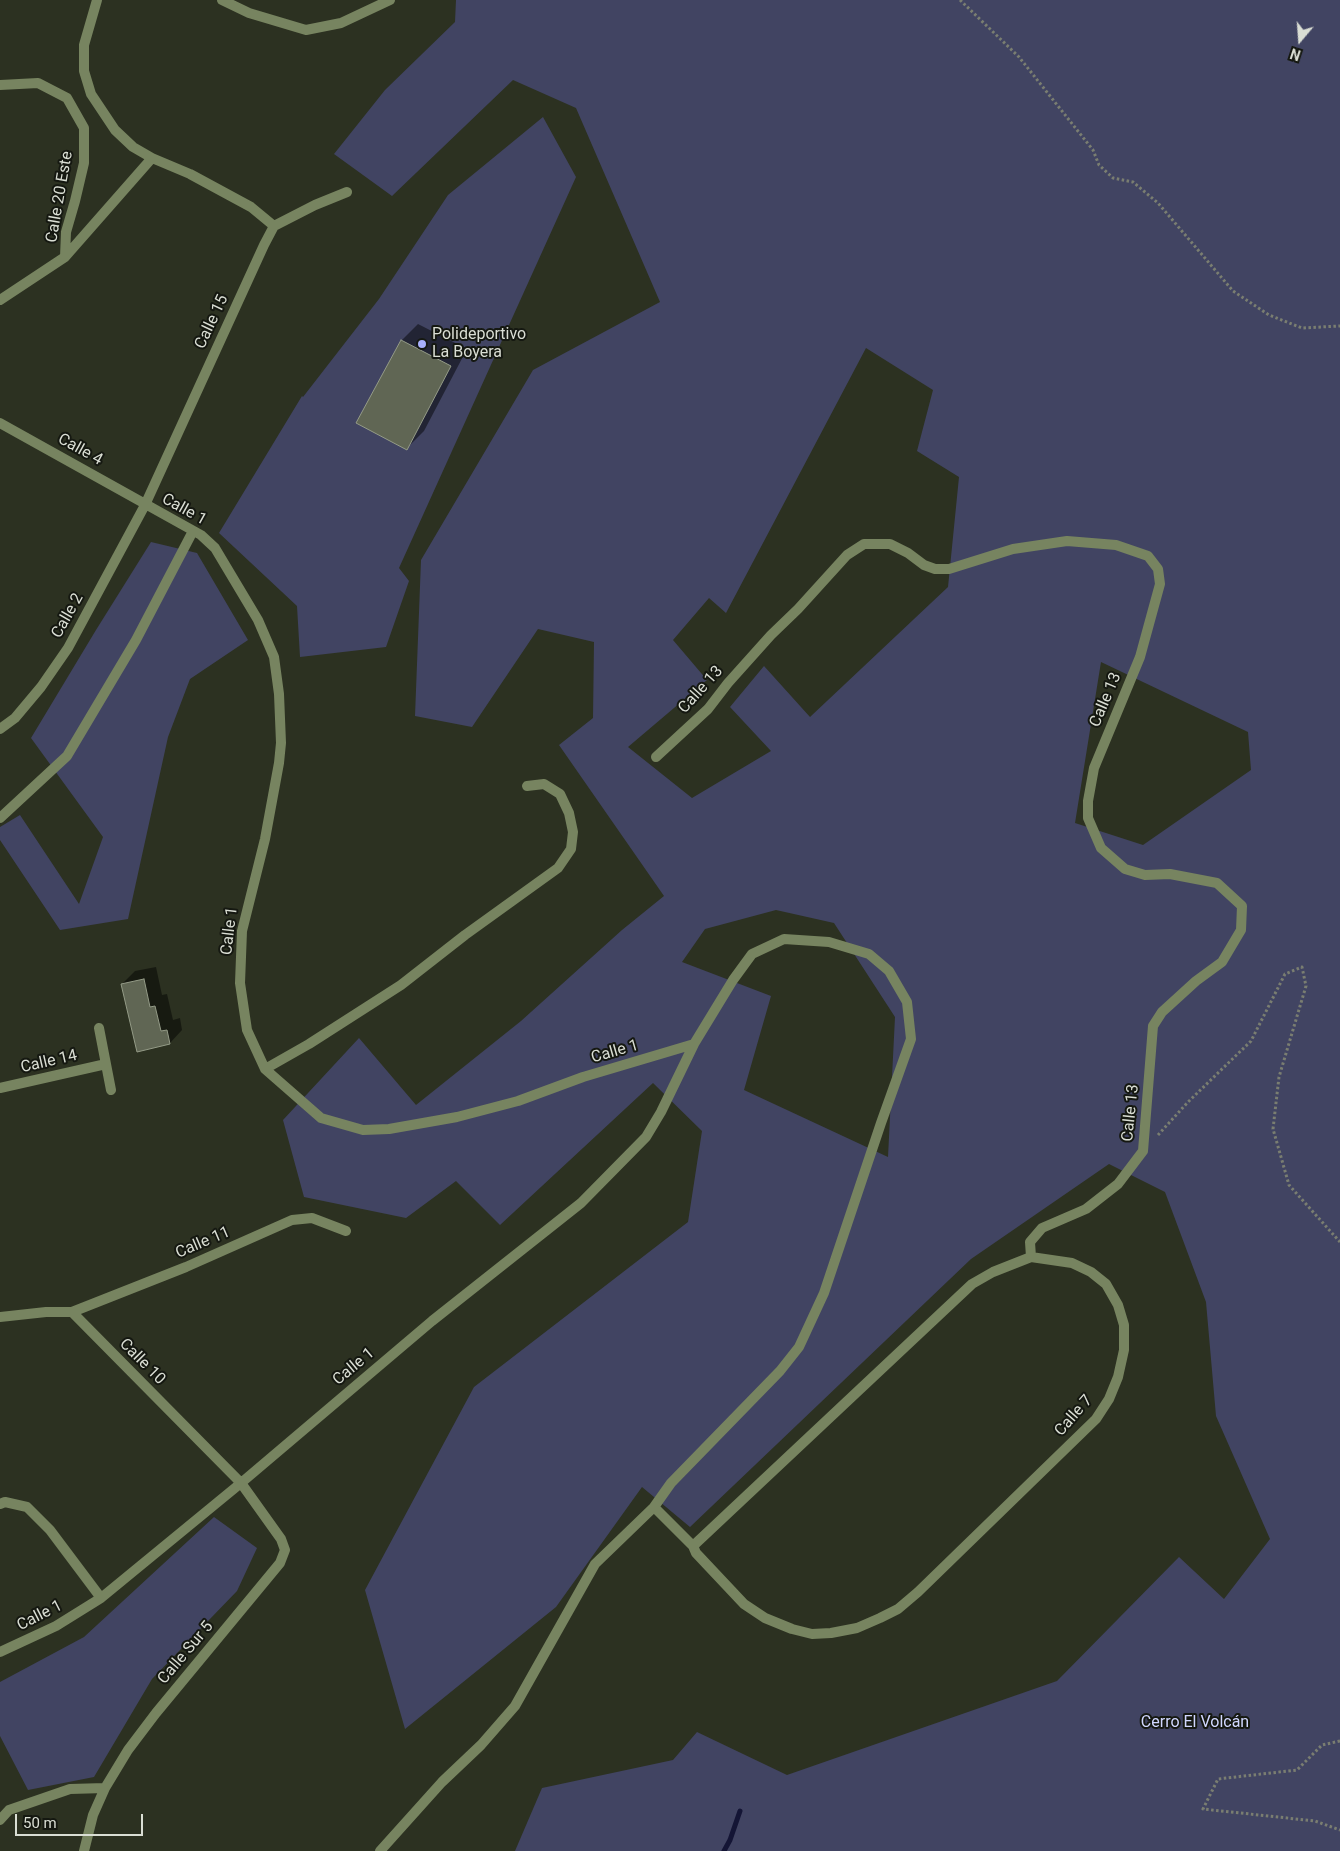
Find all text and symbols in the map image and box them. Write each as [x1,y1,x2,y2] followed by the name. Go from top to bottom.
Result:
[1275,15,1325,65] north arrow
[1288,45,1303,63] text: N
[43,150,77,244] street label: Calle 20 Este
[191,292,233,352] street label: Calle 15
[432,325,526,363] place label: Polideportivo La Boyera
[416,338,428,350] marker: Polideportivo La Boyera
[54,430,106,470] street label: Calle 4
[158,490,210,530] street label: Calle 1
[48,590,88,642] street label: Calle 2
[675,662,727,718] street label: Calle 13
[1086,670,1126,730] street label: Calle 13
[218,906,242,956] street label: Calle 1
[589,1036,641,1068] street label: Calle 1
[19,1046,79,1078] street label: Calle 14
[1118,1083,1144,1143] street label: Calle 13
[173,1223,233,1263] street label: Calle 11
[115,1335,169,1389] street label: Calle 10
[329,1344,379,1390] street label: Calle 1
[1051,1391,1097,1441] street label: Calle 7
[14,1596,66,1636] street label: Calle 1
[154,1618,218,1688] street label: Calle Sur 5
[1141,1713,1249,1733] park label: Cerro El Volcán
[18,1804,145,1836] scale bar
[23,1814,57,1832] text: 50 m

